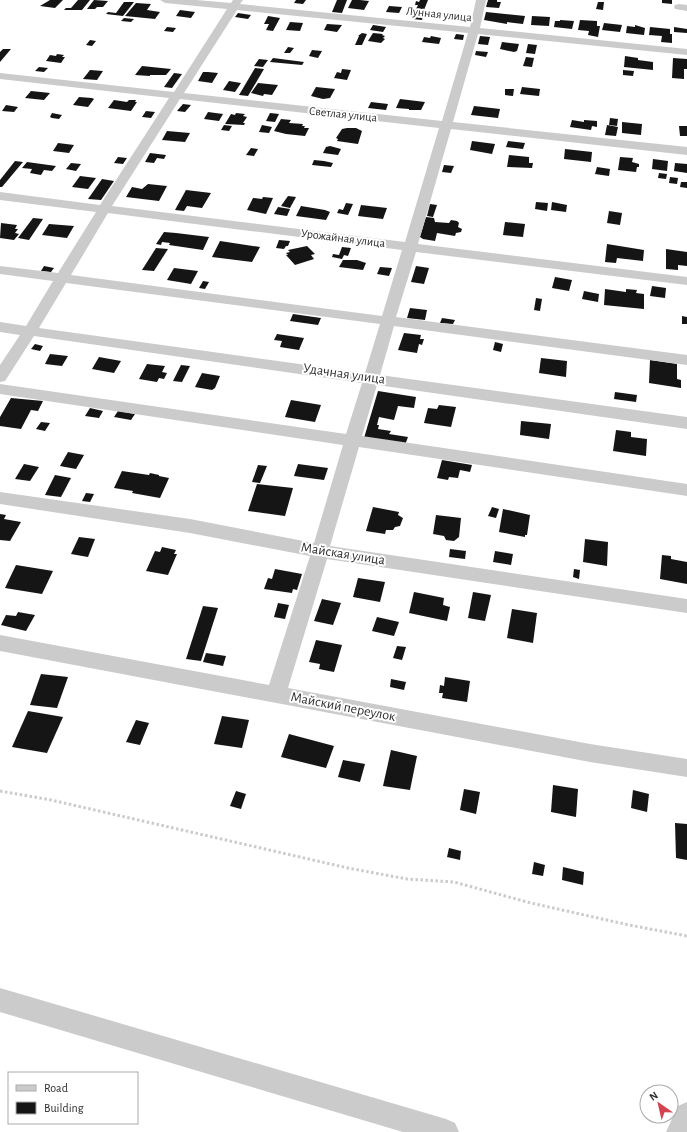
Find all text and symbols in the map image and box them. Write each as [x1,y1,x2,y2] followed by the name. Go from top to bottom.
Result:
[405,5,473,24] street label: Лунная улица
[308,104,378,125] street label: Светлая улица
[300,227,386,250] street label: Урожайная улица
[302,361,387,387] street label: Удачная улица
[300,540,387,568] street label: Майская улица
[289,690,397,724] street label: Майский переулок
[8,1072,138,1124] legend
[44,1082,68,1094] text: Road
[639,1084,679,1124] north arrow
[647,1089,660,1103] text: N
[44,1102,84,1114] text: Building

